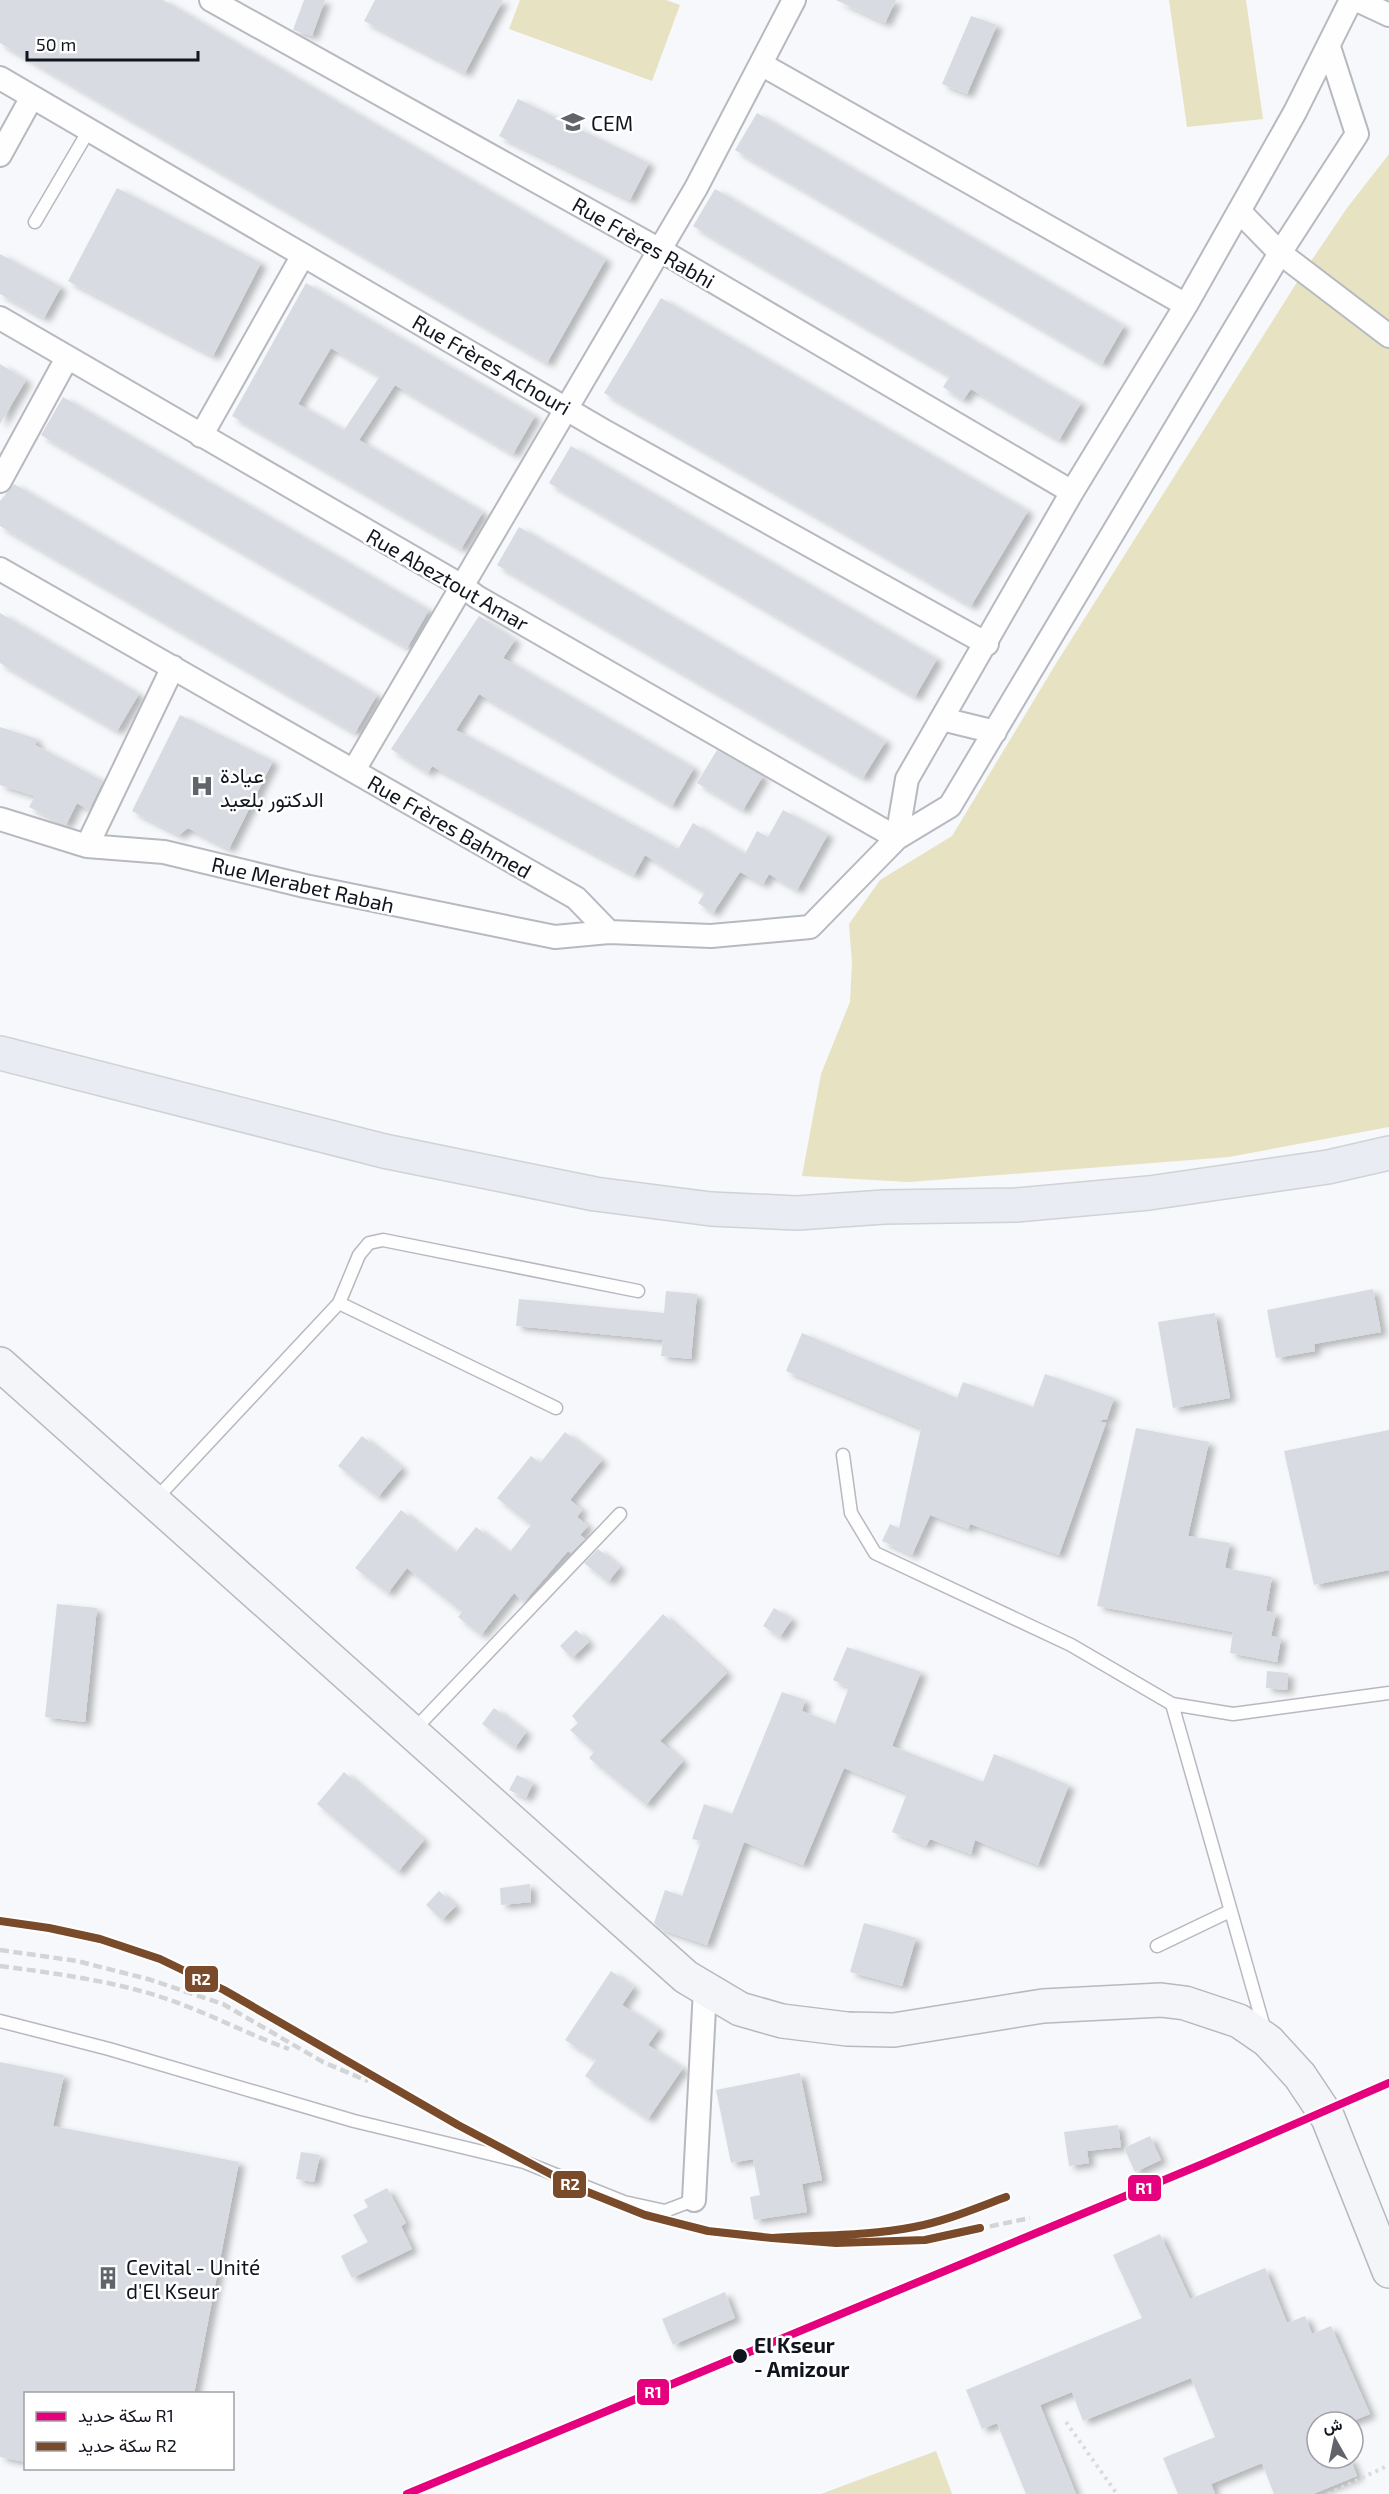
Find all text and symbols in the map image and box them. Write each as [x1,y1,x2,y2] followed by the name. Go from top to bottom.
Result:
[27,24,198,62] scale bar
[36,33,76,55] text: 50 m
[560,109,586,135] school or university icon: CEM
[591,110,633,135] place label: CEM
[568,191,720,293] street label: Rue Frères Rabhi
[408,309,576,419] street label: Rue Frères Achouri
[363,522,534,636] street label: Rue Abeztout Amar
[220,762,324,813] place label: عيادة الدكتور بلعيد
[364,769,536,883] street label: Rue Frères Bahmed
[189,773,215,799] hospital icon: عيادة الدكتور بلعيد
[209,851,397,917] street label: Rue Merabet Rabah
[184,1965,219,1993] line badge: R2
[191,1969,211,1988] text: R2
[552,2170,587,2199] line badge: R2
[560,2174,580,2193] text: R2
[1127,2174,1162,2202] line badge: R1
[1135,2178,1153,2197] text: R1
[126,2254,260,2303] place label: Cevital - Unité d'El Kseur
[95,2265,121,2291] building icon: Cevital - Unité d'El Kseur
[754,2332,850,2381] place label: El Kseur - Amizour
[731,2347,749,2365] marker: El Kseur - Amizour
[636,2378,670,2406] line badge: R1
[644,2382,662,2401] text: R1
[24,2392,234,2470] legend
[78,2404,174,2426] text: سكة حديد R1
[1305,2410,1365,2470] north arrow
[1322,2414,1344,2437] text: ش
[78,2434,177,2456] text: سكة حديد R2

